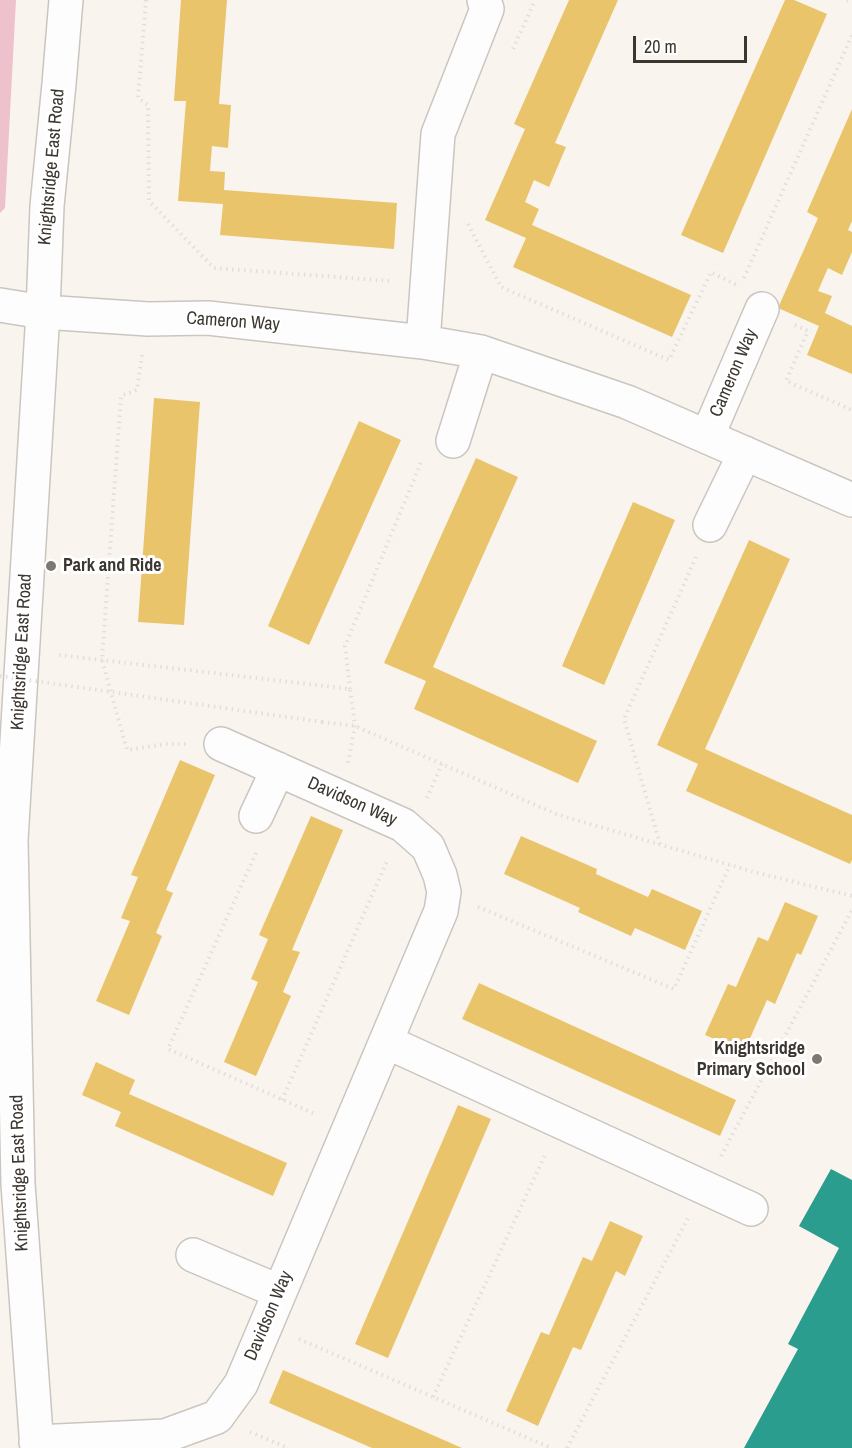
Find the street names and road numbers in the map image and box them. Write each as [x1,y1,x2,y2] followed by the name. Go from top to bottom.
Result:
[34,88,70,246] street label: Knightsridge East Road
[185,308,281,336] street label: Cameron Way
[706,326,762,420] street label: Cameron Way
[7,573,37,731] street label: Knightsridge East Road
[304,773,400,831] street label: Davidson Way
[6,1094,34,1252] street label: Knightsridge East Road
[240,1268,298,1364] street label: Davidson Way

